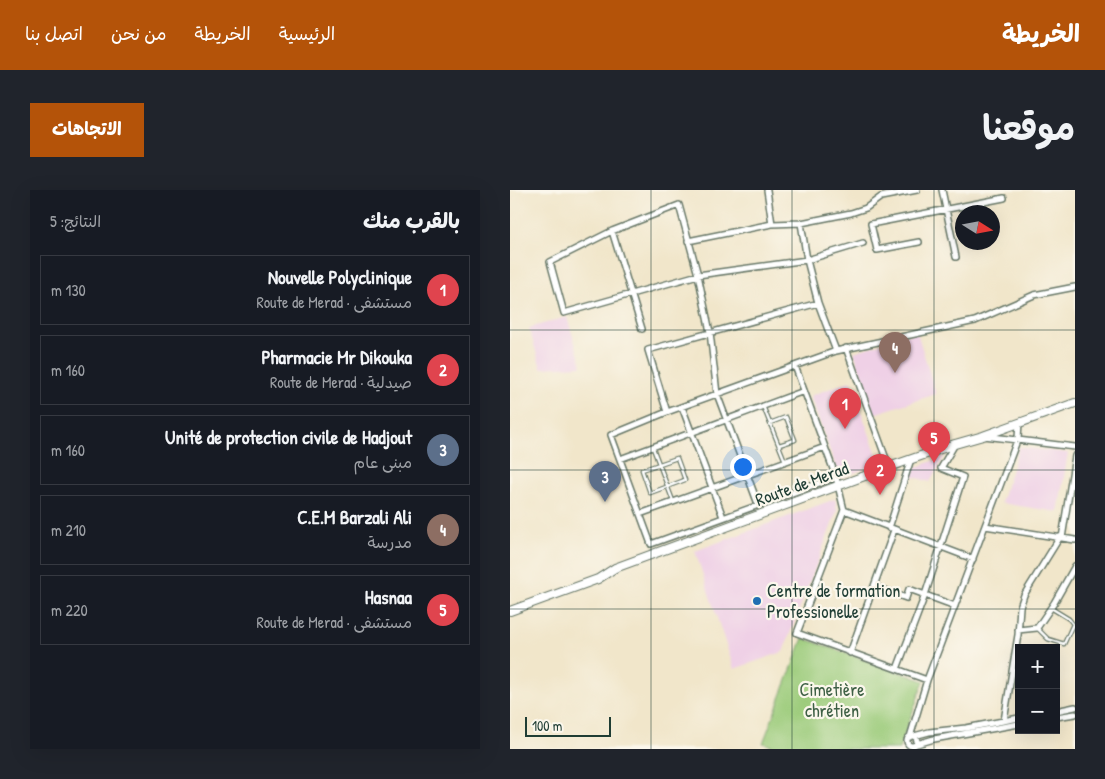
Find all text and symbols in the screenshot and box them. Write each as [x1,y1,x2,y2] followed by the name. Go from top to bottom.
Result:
[1002,17,1080,49] text: الخريطة
[25,21,83,46] text: اتصل بنا
[111,21,167,46] text: من نحن
[195,21,251,46] text: الخريطة
[279,21,335,46] text: الرئيسية
[30,103,144,157] button: الاتجاهات
[982,104,1075,151] text: موقعنا
[955,205,1000,250] north arrow
[363,206,460,235] text: بالقرب منك
[50,210,101,232] text: النتائج: 5
[268,264,412,290] text: Nouvelle Polyclinique
[51,279,86,301] text: 130 m
[440,279,446,301] text: 1
[256,291,412,313] text: مستشفى · Route de Merad
[879,332,911,373] pin: 4
[261,344,412,370] text: Pharmacie Mr Dikouka
[51,359,85,381] text: 160 m
[439,359,447,381] text: 2
[270,371,412,393] text: صيدلية · Route de Merad
[829,388,861,429] pin: 1
[918,422,950,463] pin: 5
[165,424,412,450] text: Unité de protection civile de Hadjout
[51,439,85,461] text: 160 m
[439,439,447,461] text: 3
[354,451,412,473] text: مبنى عام
[730,454,756,480] your location
[864,454,896,495] pin: 2
[752,455,852,512] street label: Route de Merad
[589,461,621,502] pin: 3
[297,504,412,530] text: C.E.M Barzali Ali
[51,519,86,541] text: 210 m
[440,519,446,541] text: 4
[367,531,412,553] text: مدرسة
[767,578,900,624] place label: Centre de formation Professionelle
[365,584,412,610] text: Hasnaa
[751,595,763,607] marker: Centre de formation Professionelle
[51,599,88,621] text: 220 m
[440,599,446,621] text: 5
[256,611,412,633] text: مستشفى · Route de Merad
[1015,644,1060,734] map controls
[1015,644,1060,689] button: +
[800,677,864,723] park label: Cimetière chrétien
[1015,689,1060,734] button: −
[525,714,611,737] scale bar
[532,716,562,735] text: 100 m

